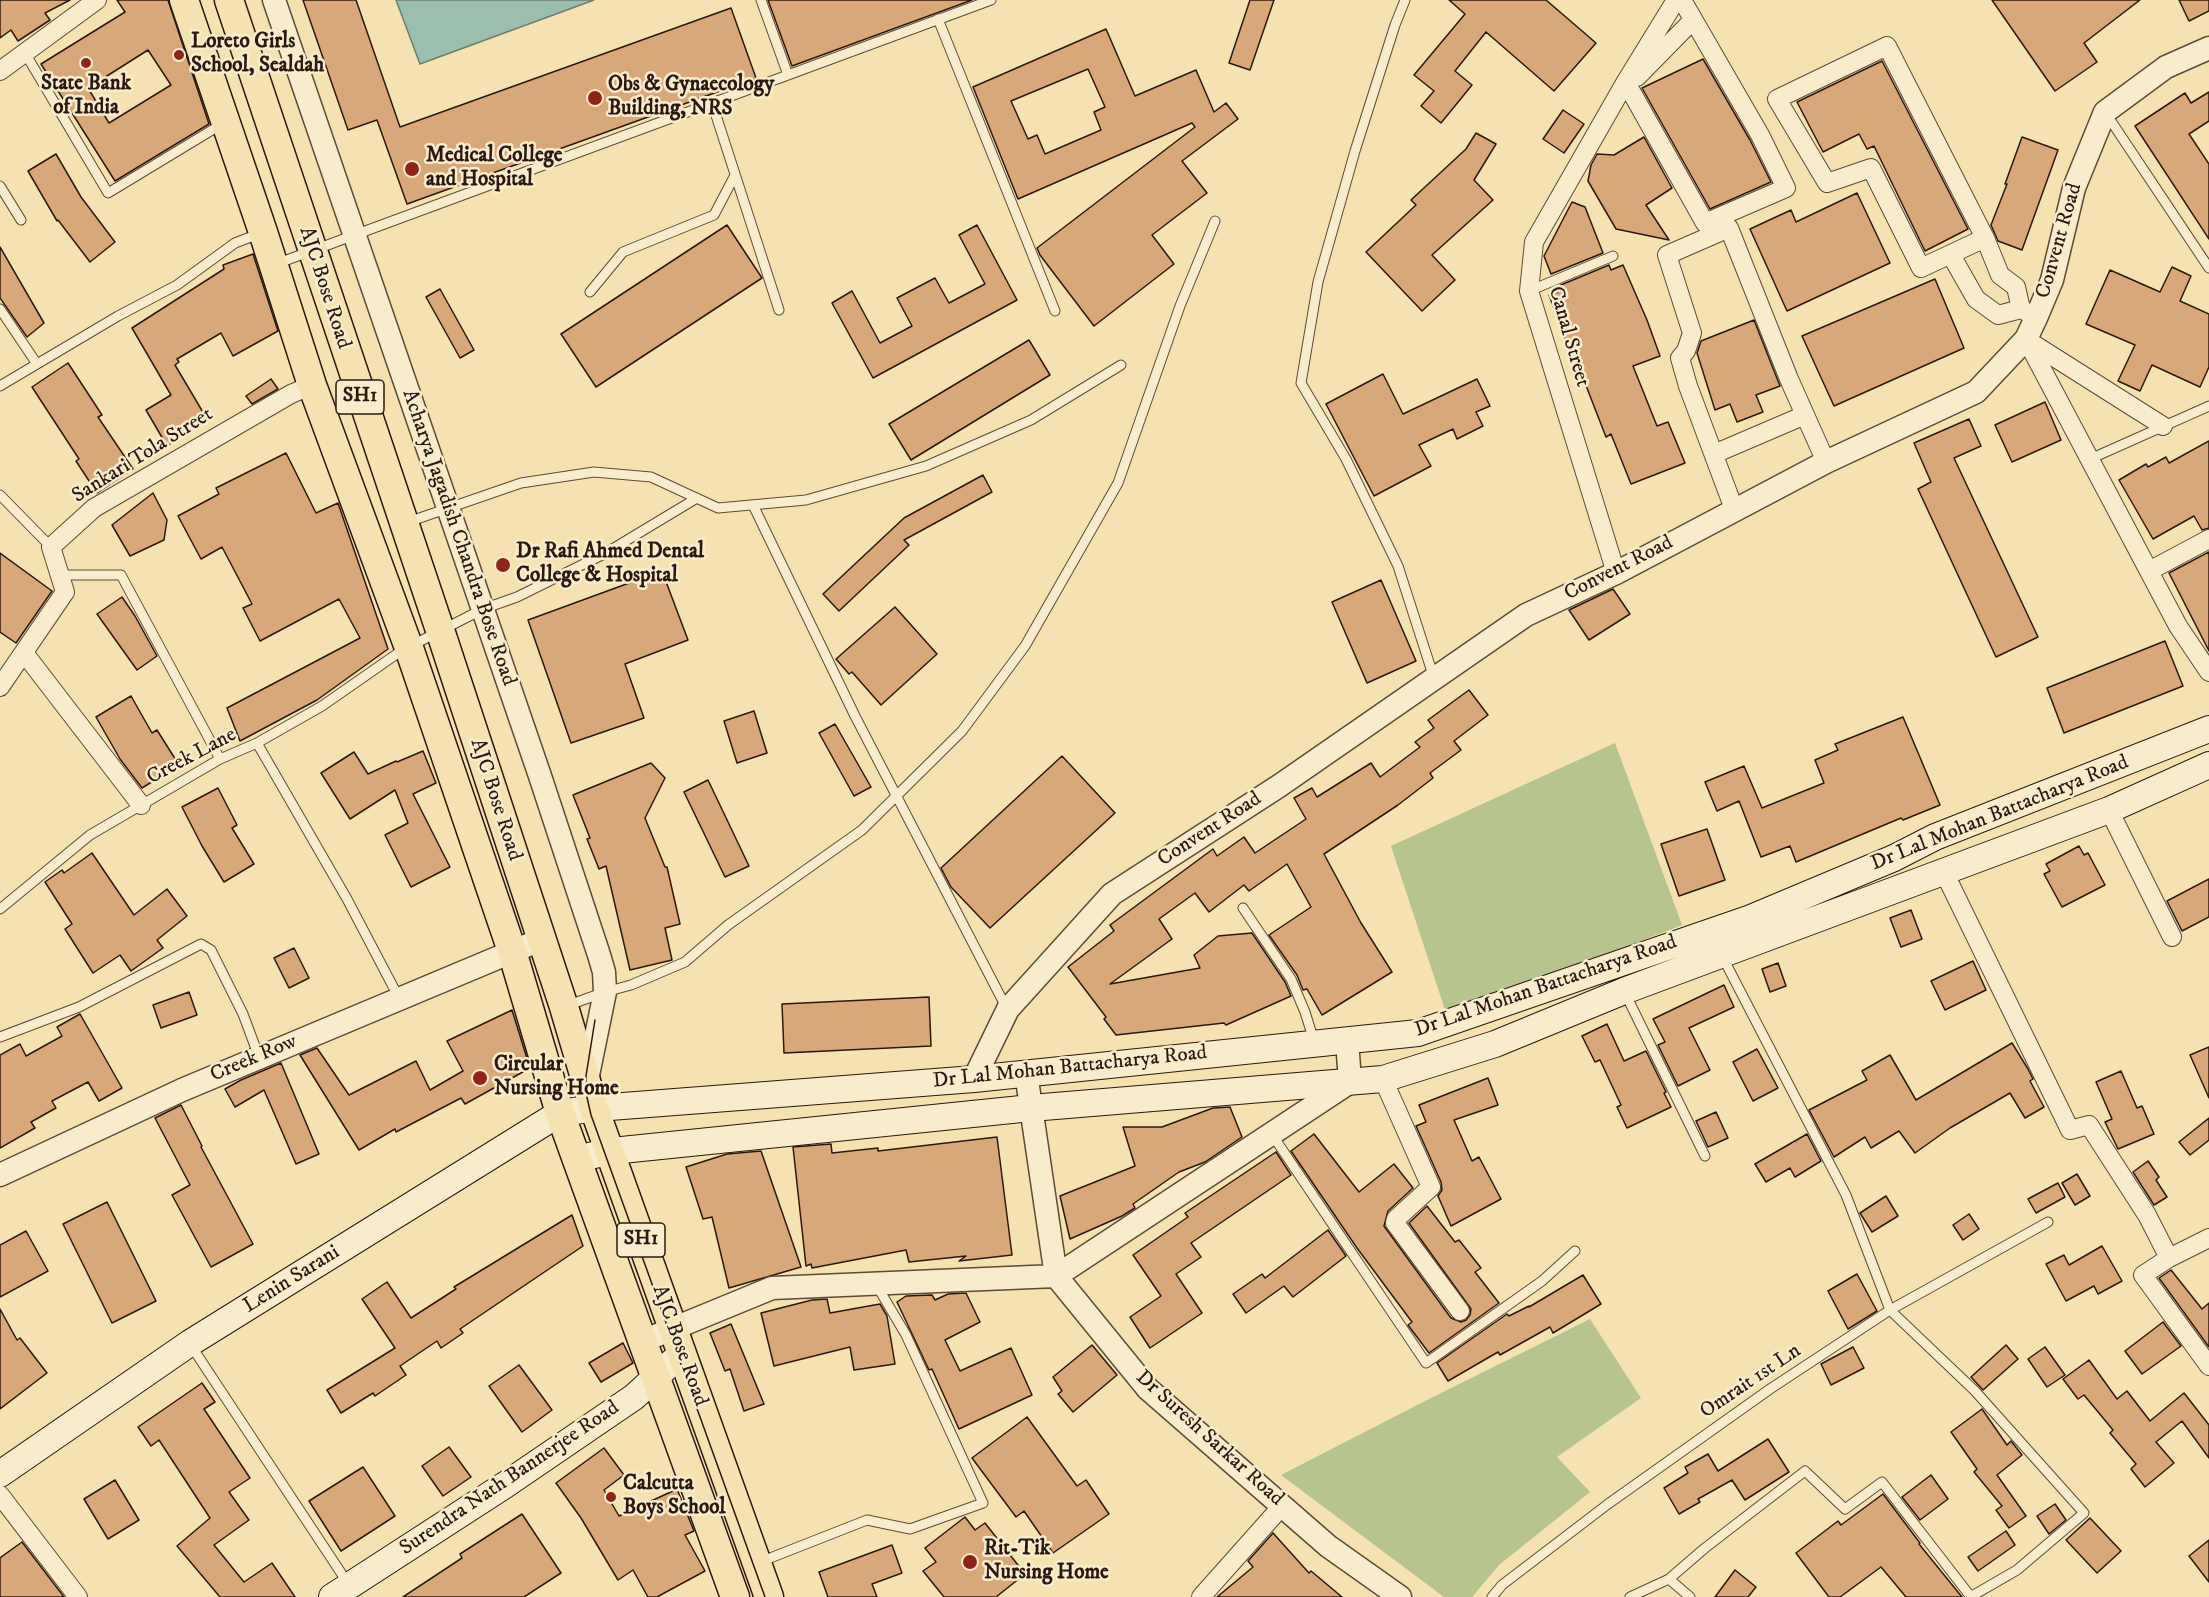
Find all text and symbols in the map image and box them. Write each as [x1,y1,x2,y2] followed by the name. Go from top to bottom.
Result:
[191,30,324,80] place label: Loreto Girls School, Sealdah
[172,48,186,62] marker: Loreto Girls School, Sealdah
[79,56,93,70] marker: State Bank of India
[41,72,131,122] place label: State Bank of India
[608,73,774,123] place label: Obs & Gynaecology Building, NRS
[586,89,604,107] marker: Obs & Gynaecology Building, NRS
[426,144,563,194] place label: Medical College and Hospital
[403,160,421,178] marker: Medical College and Hospital
[2032,181,2088,301] street label: Convent Road
[292,224,356,352] street label: AJC Bose Road
[1542,284,1594,390] street label: Canal Street
[336,380,384,414] road number: SH1
[395,387,521,689] street label: Acharya Jagadish Chandra Bose Road
[68,403,218,509] street label: Sankari Tola Street
[1560,531,1678,607] street label: Convent Road
[516,540,704,590] place label: Dr Rafi Ahmed Dental College & Hospital
[494,556,512,574] marker: Dr Rafi Ahmed Dental College & Hospital
[143,723,241,791] street label: Creek Lane
[463,736,527,864] street label: AJC Bose Road
[1868,751,2132,877] street label: Dr Lal Mohan Battacharya Road
[1153,787,1267,873] street label: Convent Road
[1412,930,1680,1044] street label: Dr Lal Mohan Battacharya Road
[207,1030,301,1088] street label: Creek Row
[932,1041,1208,1095] street label: Dr Lal Mohan Battacharya Road
[494,1053,619,1103] place label: Circular Nursing Home
[471,1069,489,1087] marker: Circular Nursing Home
[617,1223,665,1257] road number: SH1
[239,1241,345,1319] street label: Lenin Sarani
[645,1282,713,1410] street label: AJC Bose Road
[1696,1339,1806,1425] street label: Omrait 1st Ln
[1130,1366,1288,1512] street label: Dr Suresh Sarkar Road
[396,1396,624,1562] street label: Surendra Nath Bannerjee Road
[623,1472,726,1522] place label: Calcutta Boys School
[604,1490,618,1504] marker: Calcutta Boys School
[984,1537,1109,1587] place label: Rit-Tik Nursing Home
[961,1553,979,1571] marker: Rit-Tik Nursing Home

